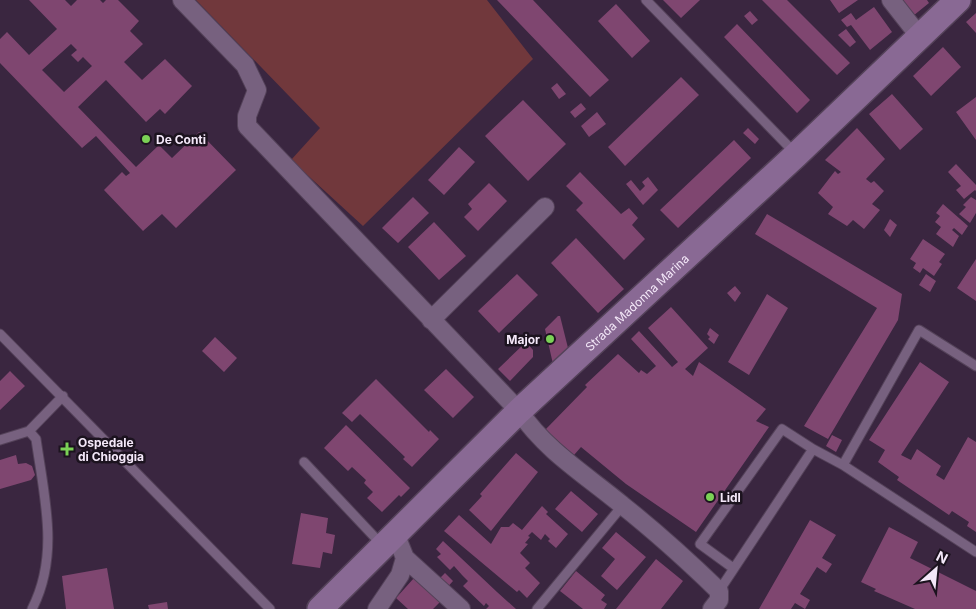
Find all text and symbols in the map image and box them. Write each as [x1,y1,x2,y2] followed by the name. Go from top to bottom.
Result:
[156,132,206,147] place label: De Conti
[140,133,152,145] marker: De Conti
[582,251,692,354] street label: Strada Madonna Marina
[506,332,540,347] place label: Major
[544,333,556,345] marker: Major
[78,435,144,464] place label: Ospedale di Chioggia
[60,442,74,456] marker: Ospedale di Chioggia
[720,490,741,505] place label: Lidl
[704,491,716,503] marker: Lidl
[911,544,961,594] north arrow
[934,547,951,567] text: N

